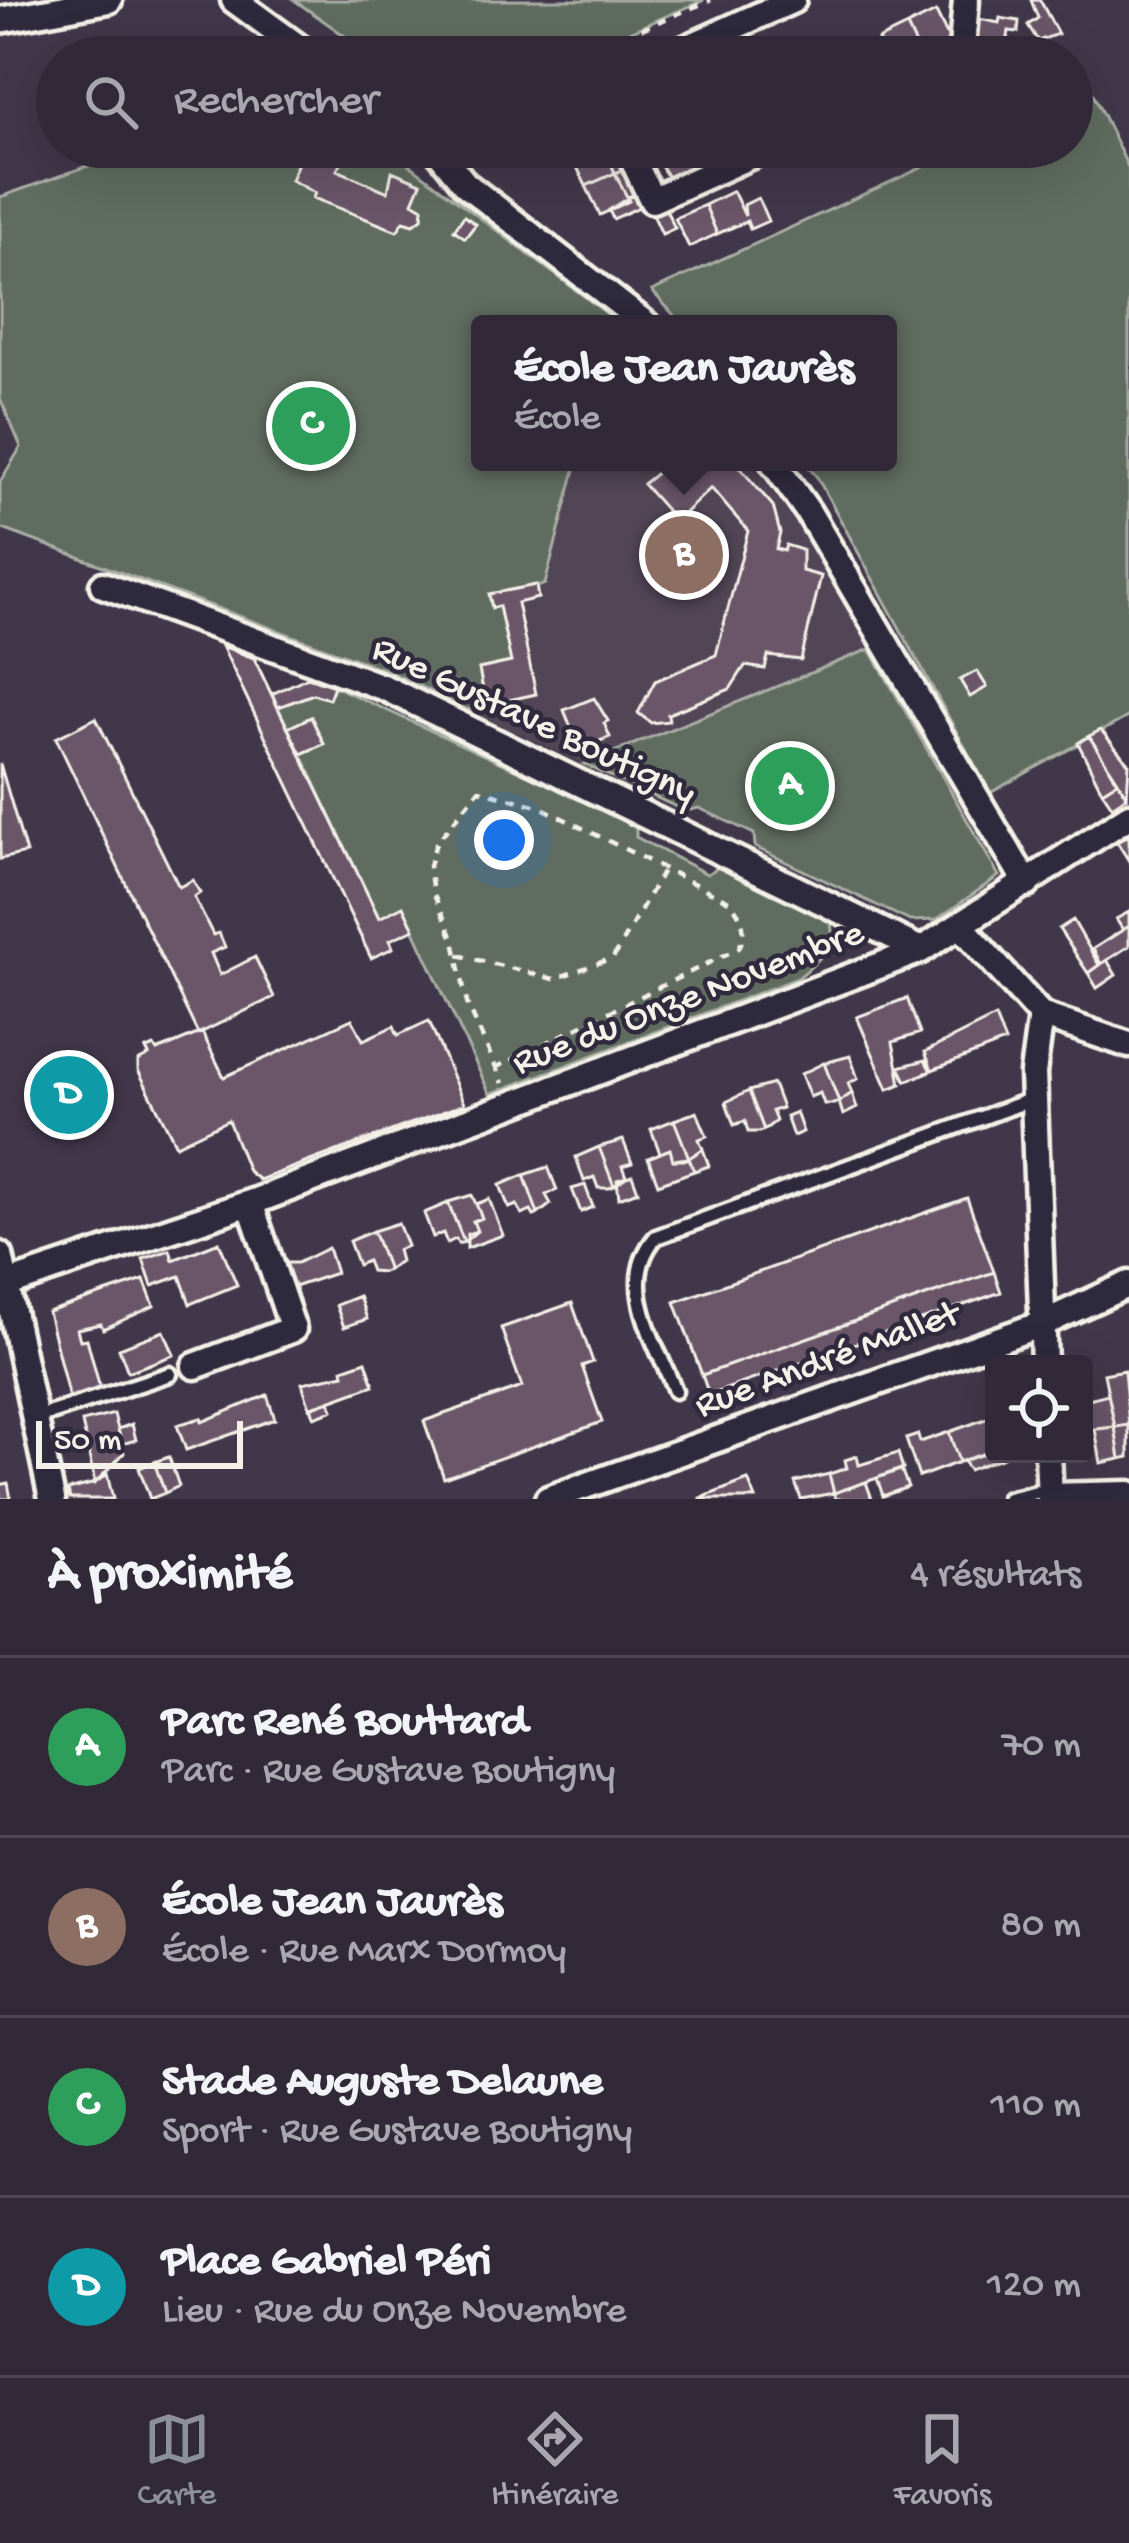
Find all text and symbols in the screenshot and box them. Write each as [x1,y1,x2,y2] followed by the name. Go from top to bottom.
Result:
[36,36,1093,168] search box
[78,69,144,135] icon: search
[174,76,378,129] text: Rechercher
[471,315,897,471] popup
[514,344,854,397] text: École Jean Jaurès
[272,381,350,471] pin: C
[514,397,600,443] text: École
[645,510,723,600] pin: B
[364,628,702,818] street label: Rue Gustave Boutigny
[751,741,829,831] pin: A
[474,810,534,870] your location
[507,912,872,1088] street label: Rue du Onze Novembre
[30,1050,108,1140] pin: D
[690,1292,969,1431] street label: Rue André Mallet
[985,1355,1093,1463] map controls
[985,1355,1093,1463] button: locate
[36,1415,243,1468] scale bar
[54,1423,121,1461] text: 50 m
[48,1547,292,1607] text: À proximité
[910,1554,1081,1600] text: 4 résultats
[162,1697,527,1750] text: Parc René Bouttard
[75,1724,99,1770] text: A
[1002,1724,1081,1770] text: 70 m
[162,1750,615,1796] text: Parc · Rue Gustave Boutigny
[162,1877,502,1930] text: École Jean Jaurès
[77,1904,97,1950] text: B
[1001,1904,1081,1950] text: 80 m
[162,1930,566,1976] text: École · Rue Marx Dormoy
[162,2057,603,2110] text: Stade Auguste Delaune
[76,2084,98,2130] text: C
[990,2084,1081,2130] text: 110 m
[162,2110,632,2156] text: Sport · Rue Gustave Boutigny
[162,2237,491,2290] text: Place Gabriel Péri
[74,2264,100,2310] text: D
[987,2264,1081,2310] text: 120 m
[162,2290,626,2336] text: Lieu · Rue du Onze Novembre
[138,2406,216,2516] tab: Carte
[491,2406,618,2516] tab: Itinéraire
[894,2406,991,2516] tab: Favoris

